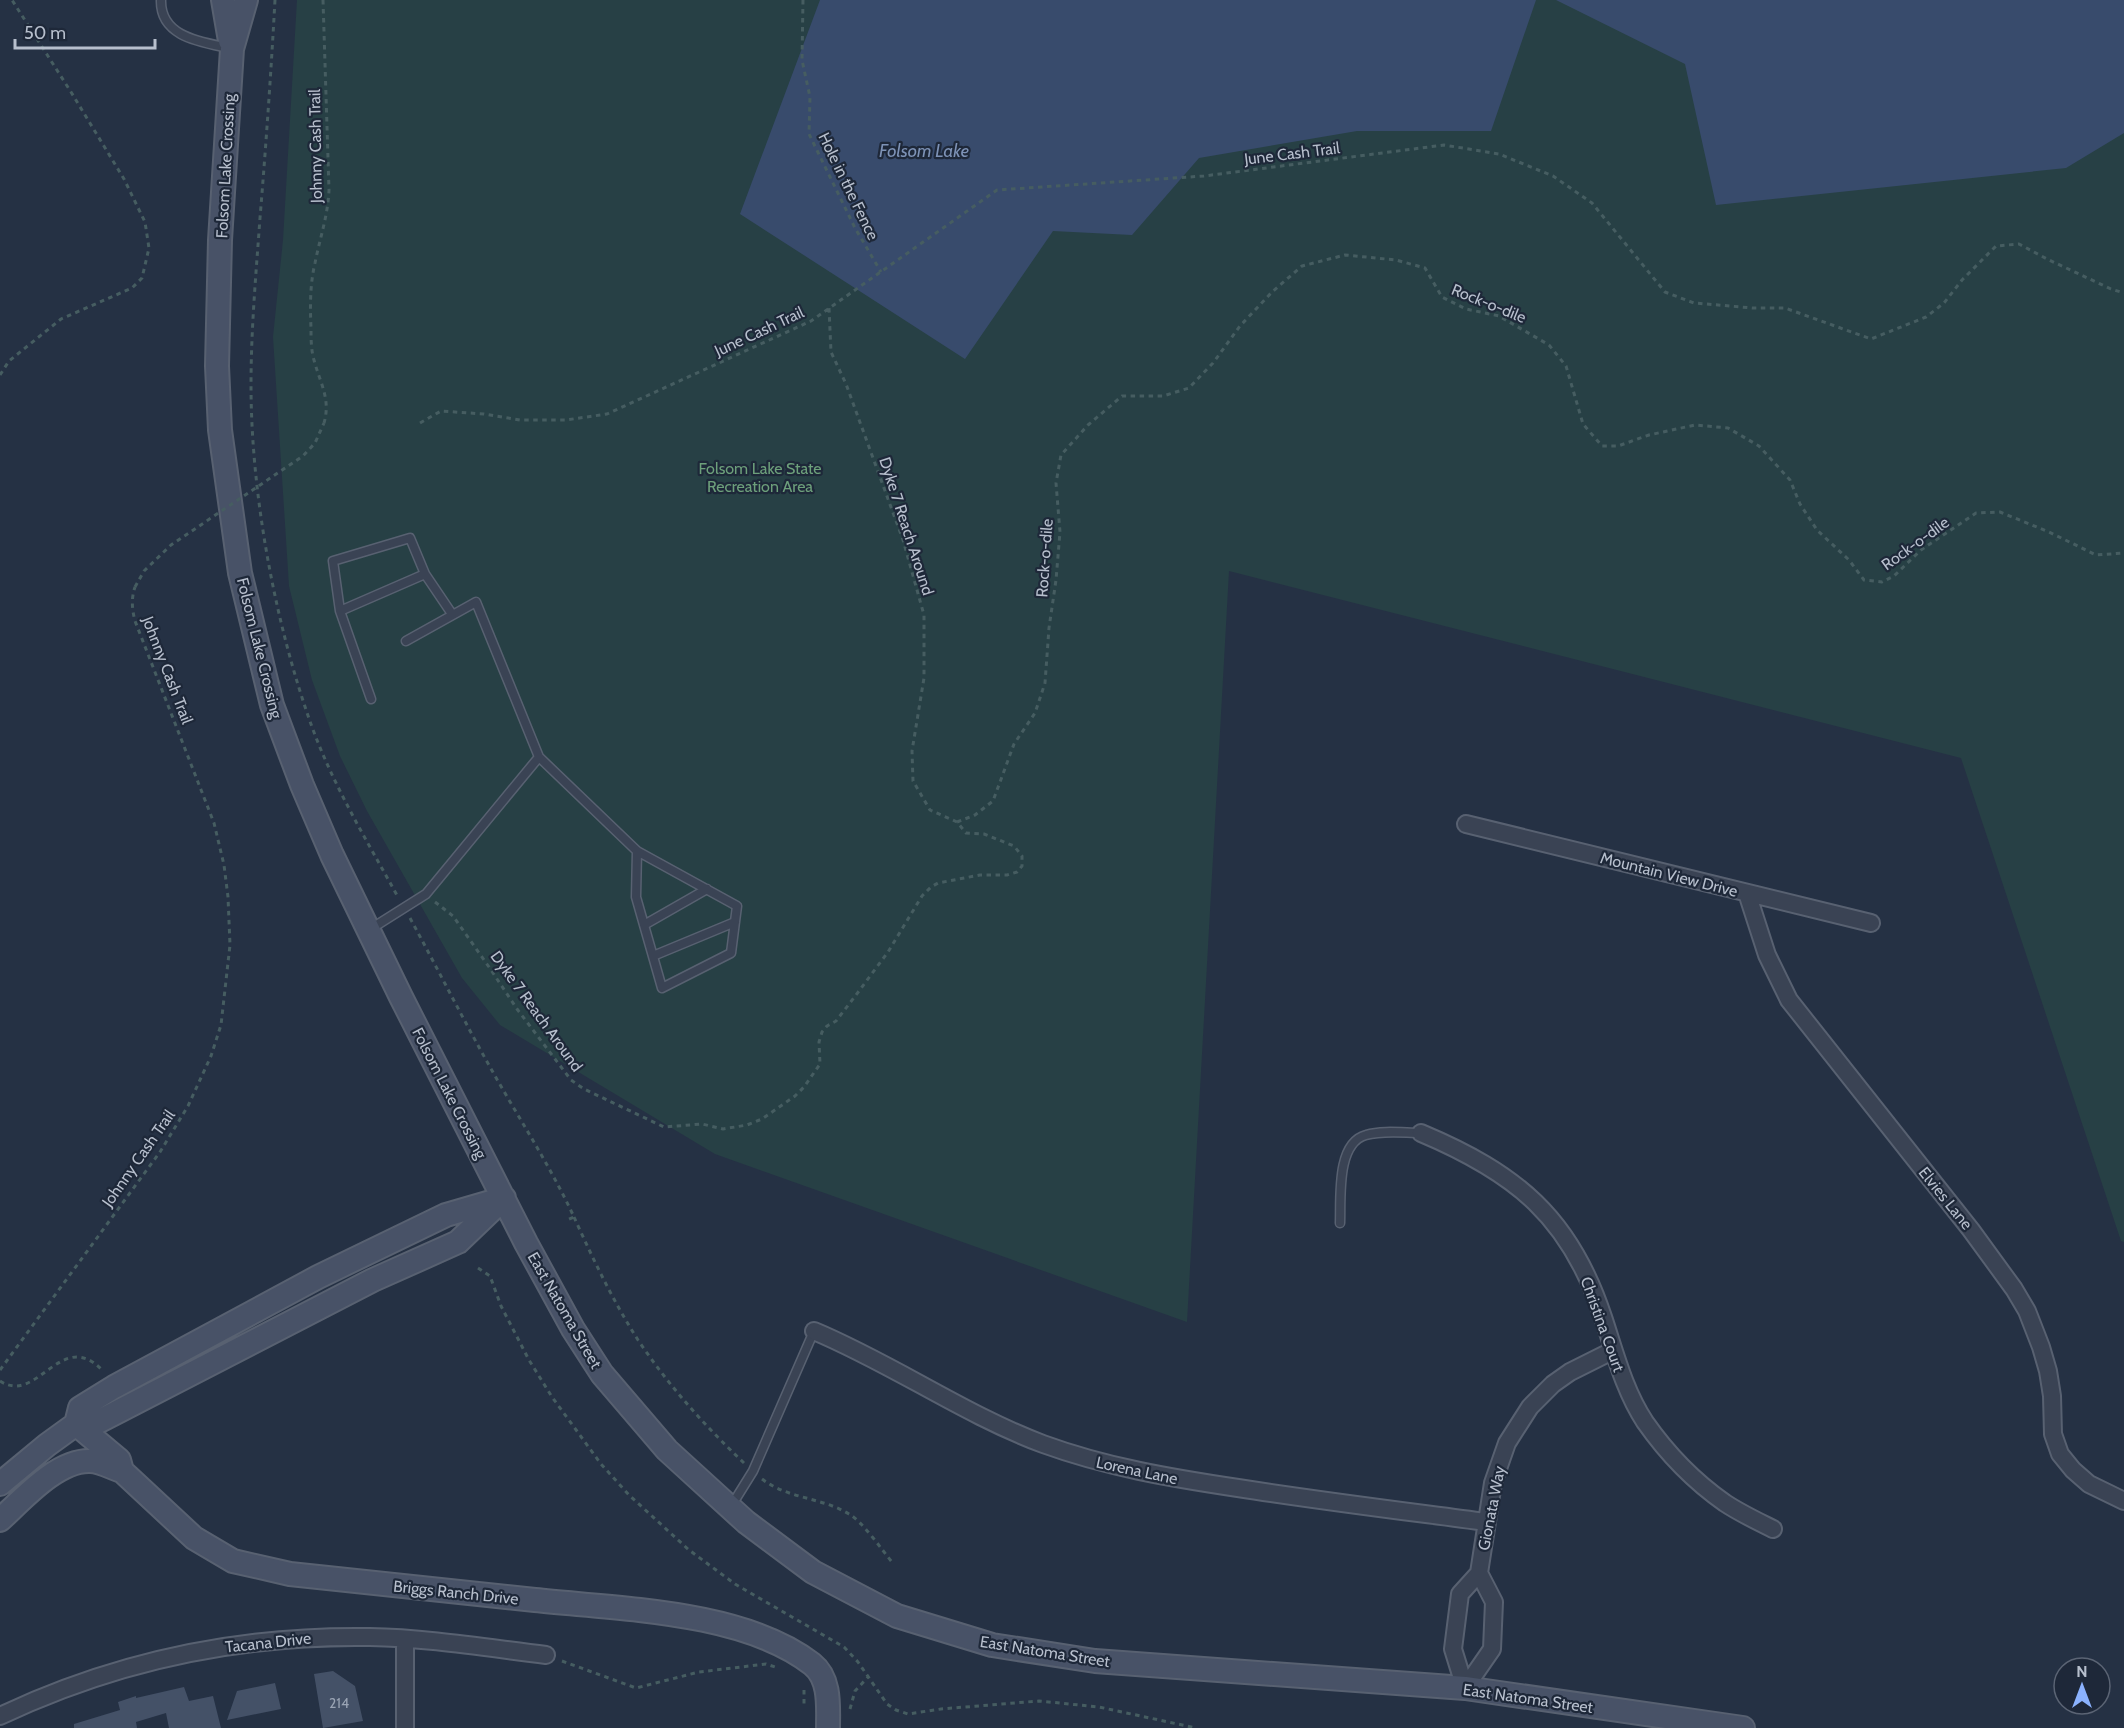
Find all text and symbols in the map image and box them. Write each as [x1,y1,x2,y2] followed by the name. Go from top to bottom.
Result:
[15,12,154,50] scale bar
[24,22,66,44] text: 50 m
[305,89,326,204] street label: Johnny Cash Trail
[212,92,239,239] street label: Folsom Lake Crossing
[814,129,883,243] street label: Hole in the Fence
[1242,138,1341,169] street label: June Cash Trail
[879,140,969,162] water label: Folsom Lake
[1449,280,1529,327] street label: Rock-o-dile
[711,302,807,361] street label: June Cash Trail
[875,455,938,598] street label: Dyke 7 Reach Around
[698,459,822,496] park label: Folsom Lake State Recreation Area
[1878,513,1953,574] street label: Rock-o-dile
[1032,518,1057,598] street label: Rock-o-dile
[233,576,286,722] street label: Folsom Lake Crossing
[138,613,197,727] street label: Johnny Cash Trail
[1598,848,1740,901] street label: Mountain View Drive
[486,947,587,1075] street label: Dyke 7 Reach Around
[408,1025,491,1163] street label: Folsom Lake Crossing
[97,1106,179,1211] street label: Johnny Cash Trail
[1915,1163,1977,1233] street label: Elvies Lane
[524,1249,606,1372] street label: East Natoma Street
[1577,1274,1629,1375] street label: Christina Court
[1094,1453,1179,1488] street label: Lorena Lane
[1474,1464,1509,1552] street label: Gionata Way
[392,1576,519,1609] street label: Briggs Ranch Drive
[224,1629,312,1656] street label: Tacana Drive
[979,1632,1112,1671] street label: East Natoma Street
[2052,1656,2112,1716] north arrow
[2076,1662,2088,1681] text: N
[1462,1680,1595,1717] street label: East Natoma Street
[329,1694,349,1712] house number: 214

